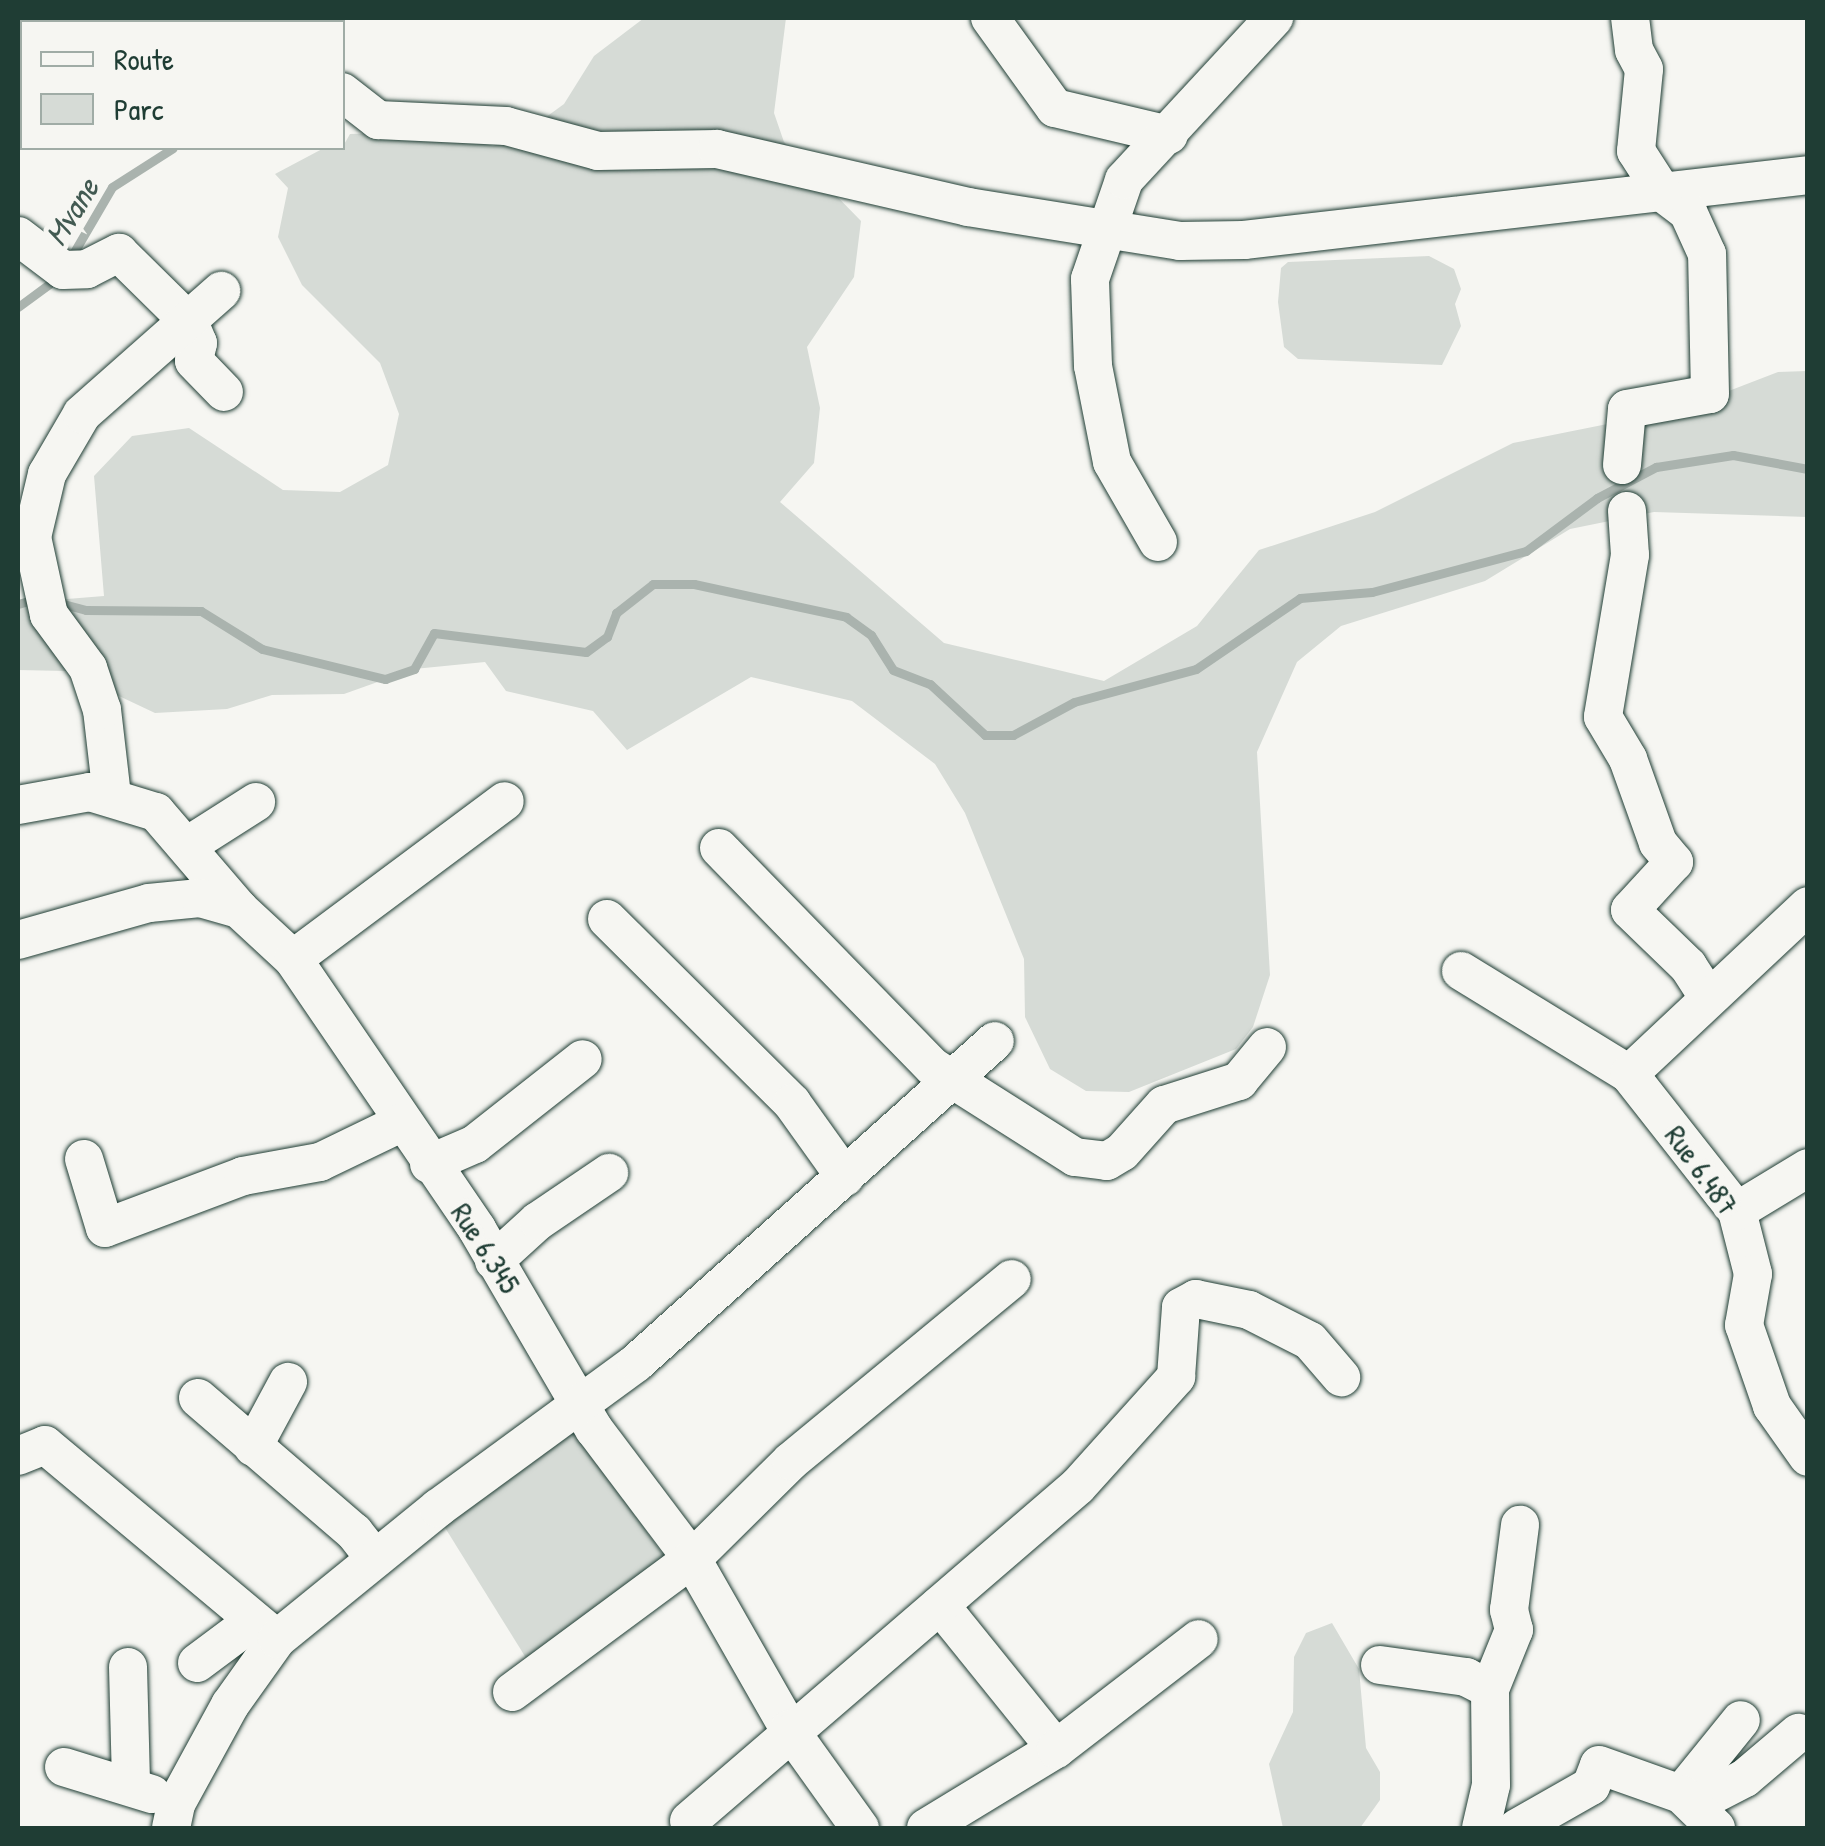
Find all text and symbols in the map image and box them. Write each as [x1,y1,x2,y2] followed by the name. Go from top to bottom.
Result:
[20,20,345,150] legend
[114,39,174,79] text: Route
[114,89,163,129] text: Parc
[37,171,107,253] water label: Mvane
[1657,1118,1747,1222] street label: Rue 6.487
[444,1196,528,1300] street label: Rue 6.345

